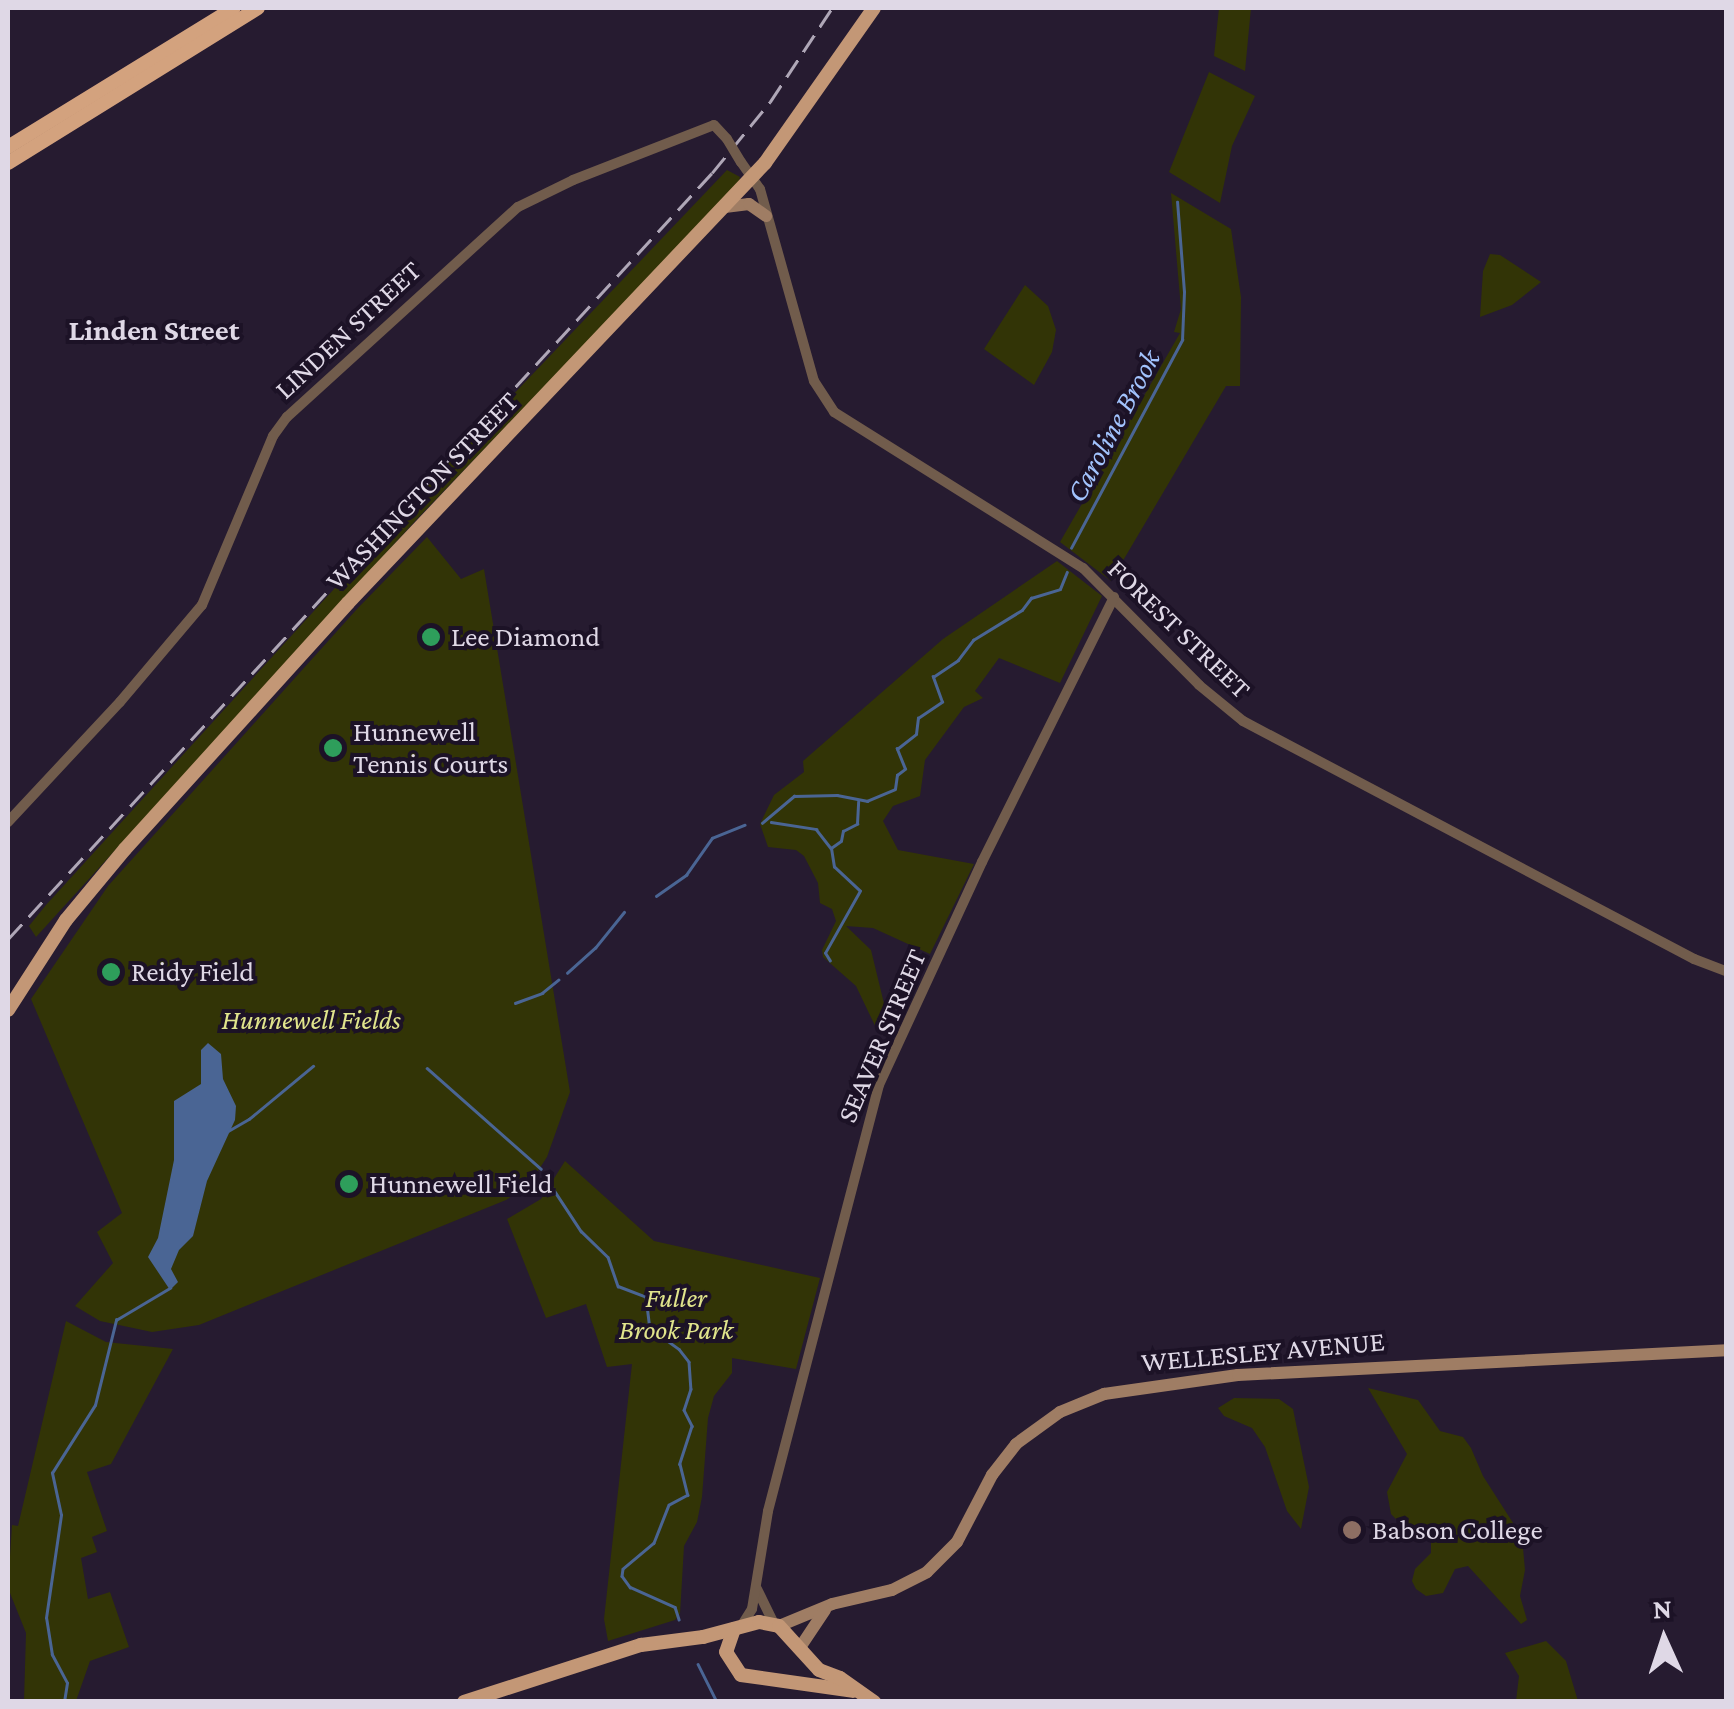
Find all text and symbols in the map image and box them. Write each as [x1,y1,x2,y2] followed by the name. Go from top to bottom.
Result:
[268,254,428,406] street label: LINDEN STREET
[68,312,240,348] district label: Linden Street
[1058,344,1168,508] water label: Caroline Brook
[318,385,526,597] street label: WASHINGTON STREET
[1100,552,1258,706] street label: FOREST STREET
[451,620,600,654] place label: Lee Diamond
[420,626,442,648] marker: Lee Diamond
[353,715,508,781] place label: Hunnewell Tennis Courts
[322,737,344,759] marker: Hunnewell Tennis Courts
[830,944,934,1128] street label: SEAVER STREET
[131,955,254,989] place label: Reidy Field
[100,961,122,983] marker: Reidy Field
[221,1003,401,1037] park label: Hunnewell Fields
[369,1167,553,1201] place label: Hunnewell Field
[338,1173,360,1195] marker: Hunnewell Field
[619,1281,733,1347] park label: Fuller Brook Park
[1140,1325,1386,1379] street label: WELLESLEY AVENUE
[1372,1513,1543,1547] place label: Babson College
[1341,1519,1363,1541] marker: Babson College
[1614,1589,1714,1689] north arrow
[1652,1593,1673,1625] text: N

